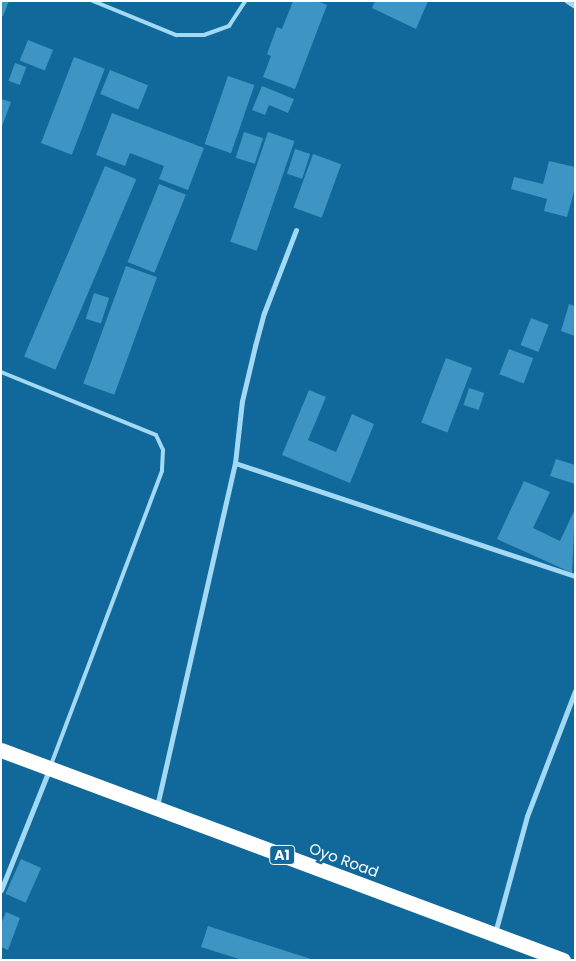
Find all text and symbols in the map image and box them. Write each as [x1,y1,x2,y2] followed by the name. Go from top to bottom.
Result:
[307,839,381,881] street label: Oyo Road
[268,844,296,866] road number: A1

